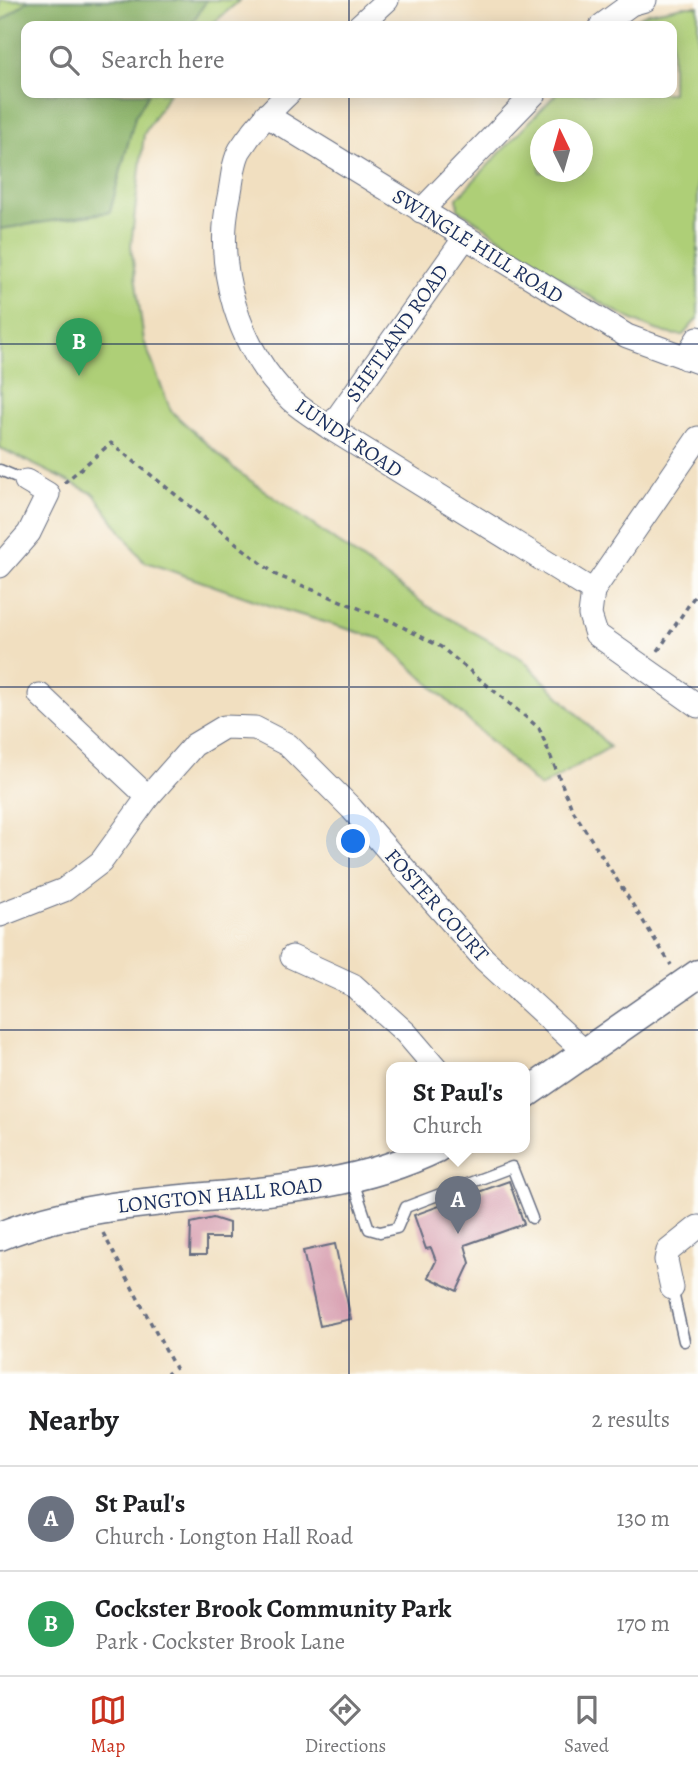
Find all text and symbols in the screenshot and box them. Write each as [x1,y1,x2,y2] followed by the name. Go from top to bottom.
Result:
[21,21,677,98] search box
[45,41,83,79] icon: search
[101,42,225,77] text: Search here
[530,119,593,182] north arrow
[387,182,569,310] street label: SWINGLE HILL ROAD
[339,259,455,407] street label: SHETLAND ROAD
[56,318,102,376] pin: B
[290,392,408,484] street label: LUNDY ROAD
[336,824,370,858] your location
[379,842,496,968] street label: FOSTER COURT
[386,1062,530,1153] popup
[413,1075,503,1110] text: St Paul's
[413,1110,483,1141] text: Church
[116,1170,324,1220] street label: LONGTON HALL ROAD
[435,1176,481,1234] pin: A
[28,1400,119,1440] text: Nearby
[592,1404,670,1435] text: 2 results
[95,1486,185,1521] text: St Paul's
[44,1503,58,1534] text: A
[617,1503,670,1534] text: 130 m
[95,1521,353,1552] text: Church · Longton Hall Road
[95,1591,452,1626] text: Cockster Brook Community Park
[44,1608,58,1639] text: B
[617,1608,670,1639] text: 170 m
[95,1626,345,1657] text: Park · Cockster Brook Lane
[89,1691,127,1759] tab: Map
[305,1691,386,1759] tab: Directions
[564,1691,609,1759] tab: Saved

